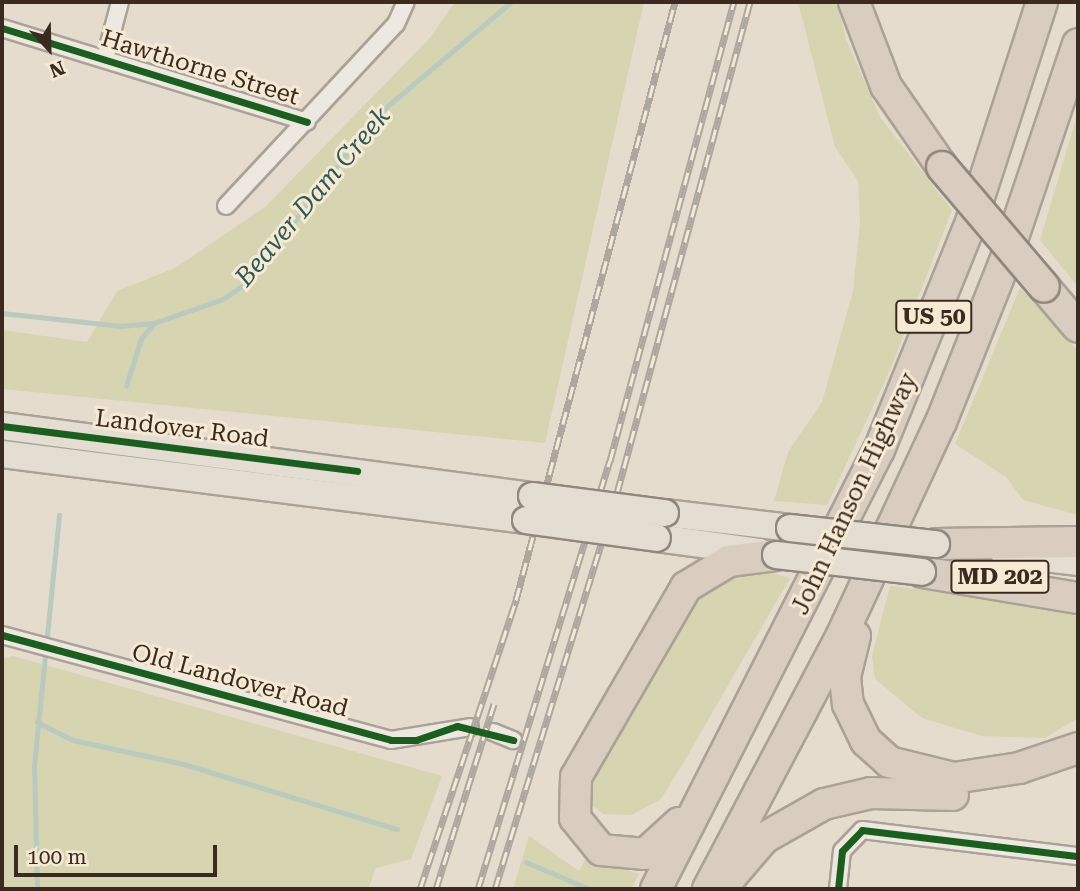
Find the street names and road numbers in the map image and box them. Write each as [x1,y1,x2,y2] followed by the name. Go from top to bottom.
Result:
[98,24,302,112] street label: Hawthorne Street
[894,298,974,336] road number: US 50
[786,369,924,619] street label: John Hanson Highway
[94,404,270,454] street label: Landover Road
[949,558,1051,596] road number: MD 202
[129,638,351,724] street label: Old Landover Road

